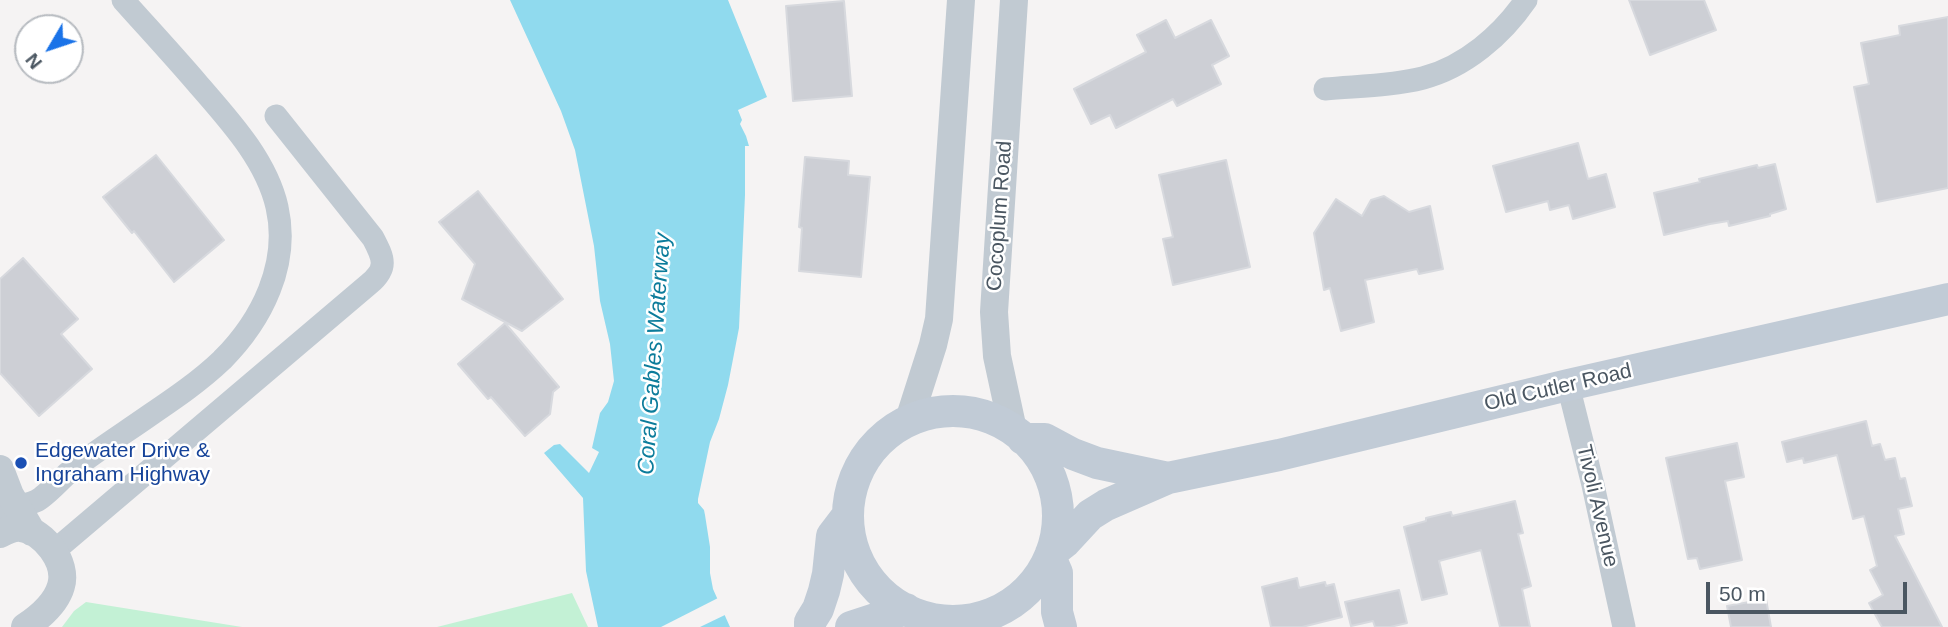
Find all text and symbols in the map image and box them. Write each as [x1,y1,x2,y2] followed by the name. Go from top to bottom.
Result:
[14,14,84,84] north arrow
[21,49,46,73] text: N
[982,140,1018,292] street label: Cocoplum Road
[633,232,677,476] water label: Coral Gables Waterway
[1482,359,1634,417] street label: Old Cutler Road
[35,438,210,488] place label: Edgewater Drive & Ingraham Highway
[1571,442,1623,570] street label: Tivoli Avenue
[13,455,29,471] marker: Edgewater Drive & Ingraham Highway
[1710,568,1911,612] scale bar
[1719,582,1766,605] text: 50 m

